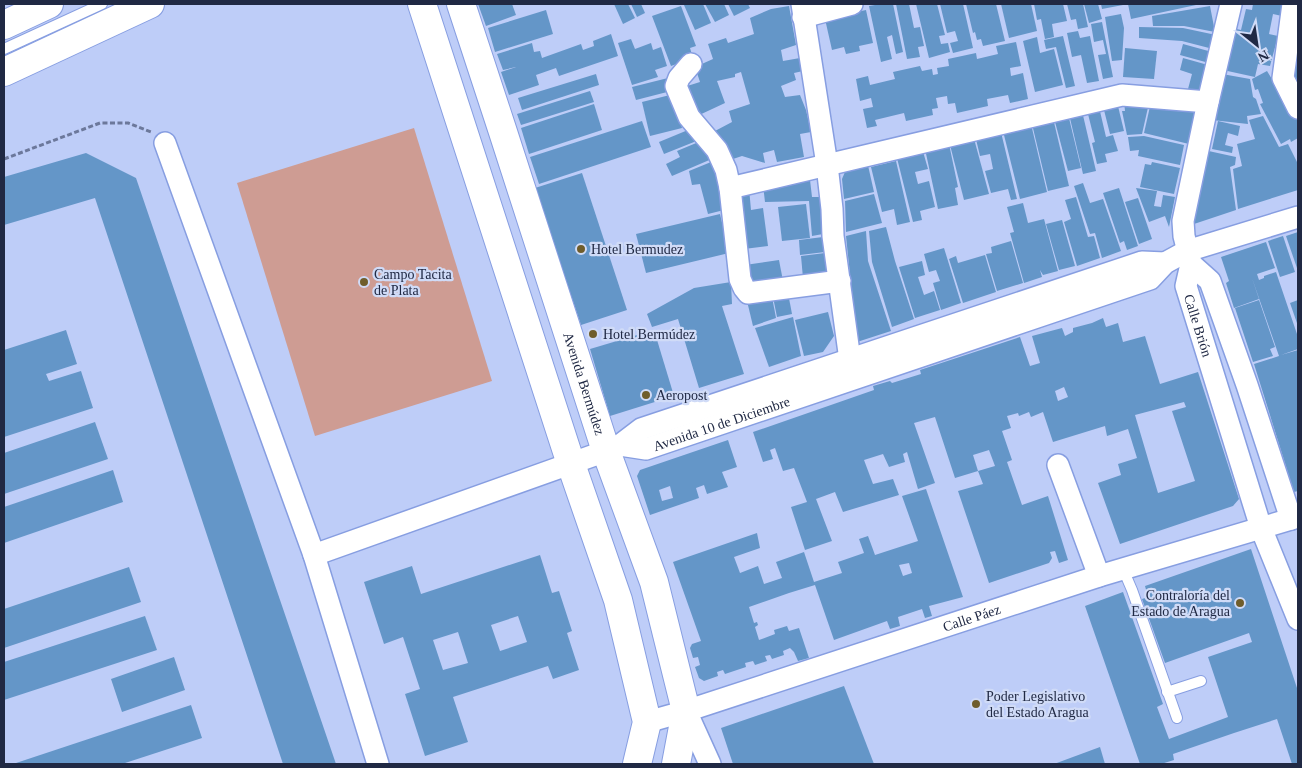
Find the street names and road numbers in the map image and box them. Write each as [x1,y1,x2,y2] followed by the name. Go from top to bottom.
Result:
[1181,292,1215,359] street label: Calle Brión
[560,330,607,437] street label: Avenida Bermúdez
[651,394,792,454] street label: Avenida 10 de Diciembre
[941,602,1002,634] street label: Calle Páez

